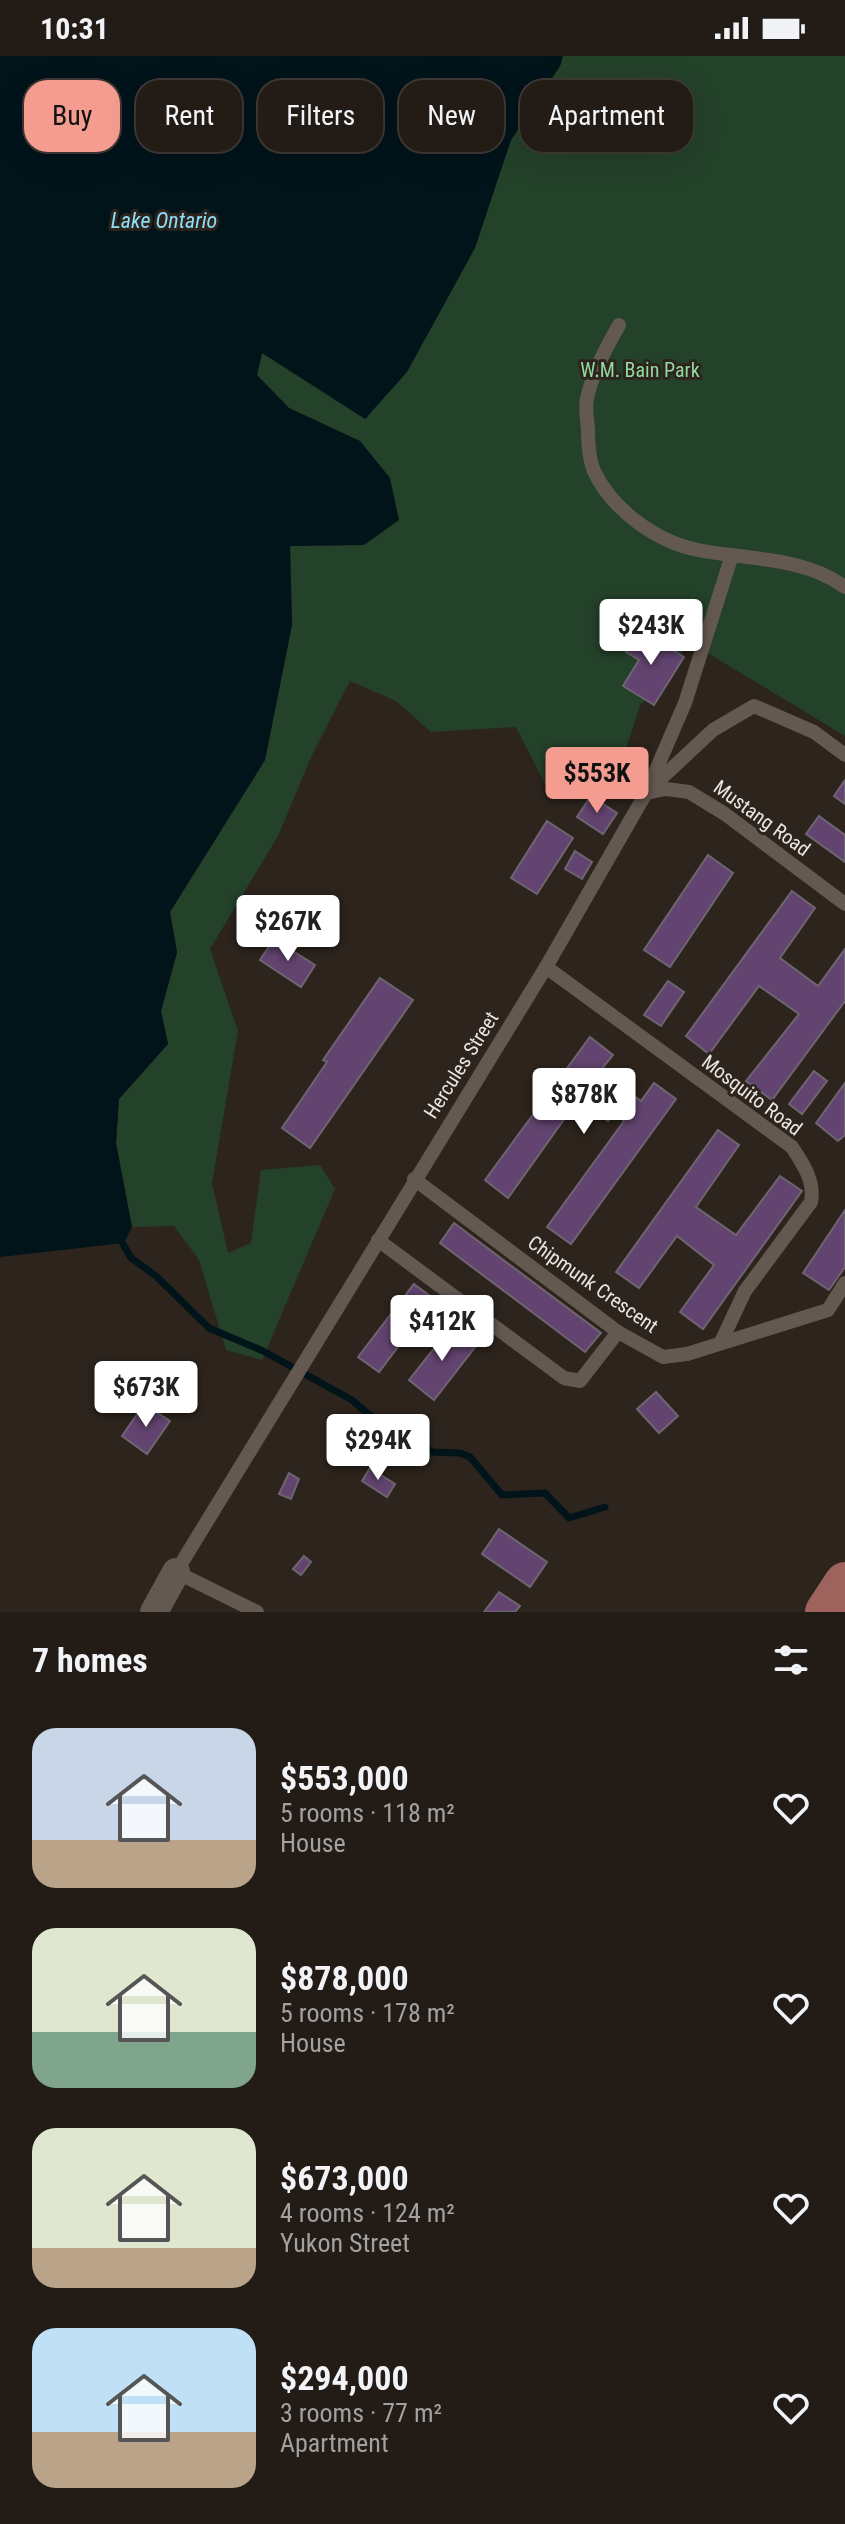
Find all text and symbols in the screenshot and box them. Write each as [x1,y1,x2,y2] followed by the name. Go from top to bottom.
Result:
[40,11,109,46] text: 10:31
[24,80,120,152] chip: Buy
[136,80,242,152] chip: Rent
[258,80,383,152] chip: Filters
[399,80,504,152] chip: New
[520,80,693,152] chip: Apartment
[111,208,217,233] water label: Lake Ontario
[580,358,700,382] park label: W.M. Bain Park
[595,599,707,667] pin: $243K
[618,610,684,640] text: $243K
[541,747,653,815] pin: $553K
[564,758,630,788] text: $553K
[709,775,815,861] street label: Mustang Road
[232,895,344,963] pin: $267K
[255,906,321,936] text: $267K
[419,1007,503,1123] street label: Hercules Street
[697,1050,807,1140] street label: Mosquito Road
[528,1068,640,1136] pin: $878K
[551,1079,617,1109] text: $878K
[523,1230,663,1338] street label: Chipmunk Crescent
[386,1295,498,1363] pin: $412K
[409,1306,475,1336] text: $412K
[90,1361,202,1429] pin: $673K
[113,1372,179,1402] text: $673K
[322,1414,434,1482] pin: $294K
[345,1425,411,1455] text: $294K
[769,1638,813,1682] icon: filters
[32,1640,148,1680] text: 7 homes
[280,1758,409,1798] text: $553,000
[96,1760,192,1856] icon: home
[769,1786,813,1830] icon: heart
[280,1798,455,1828] text: 5 rooms · 118 m²
[280,1828,346,1858] text: House
[280,1958,409,1998] text: $878,000
[96,1960,192,2056] icon: home
[769,1986,813,2030] icon: heart
[280,1998,455,2028] text: 5 rooms · 178 m²
[280,2028,346,2058] text: House
[280,2158,409,2198] text: $673,000
[96,2160,192,2256] icon: home
[769,2186,813,2230] icon: heart
[280,2198,455,2228] text: 4 rooms · 124 m²
[280,2228,410,2258] text: Yukon Street
[280,2358,409,2398] text: $294,000
[96,2360,192,2456] icon: home
[769,2386,813,2430] icon: heart
[280,2398,442,2428] text: 3 rooms · 77 m²
[280,2428,389,2458] text: Apartment

